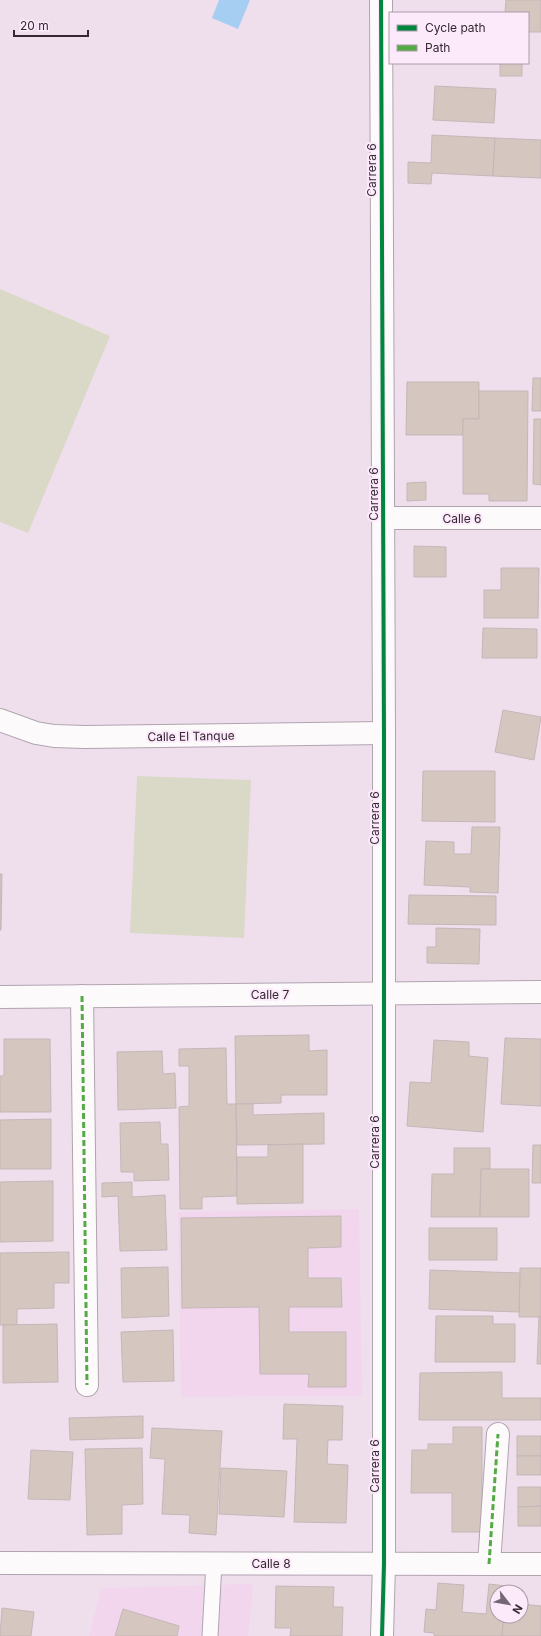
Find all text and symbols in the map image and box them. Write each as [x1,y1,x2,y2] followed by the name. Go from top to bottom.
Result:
[14,12,88,38] scale bar
[389,12,529,64] legend
[20,18,49,33] text: 20 m
[425,20,486,35] text: Cycle path
[425,40,450,55] text: Path
[364,143,379,197] street label: Carrera 6
[366,467,381,521] street label: Carrera 6
[442,511,482,526] street label: Calle 6
[147,728,235,744] street label: Calle El Tanque
[367,791,382,845] street label: Carrera 6
[251,987,289,1002] street label: Calle 7
[367,1115,382,1169] street label: Carrera 6
[367,1439,382,1493] street label: Carrera 6
[251,1556,291,1571] street label: Calle 8
[489,1584,529,1624] north arrow
[509,1602,526,1616] text: N

